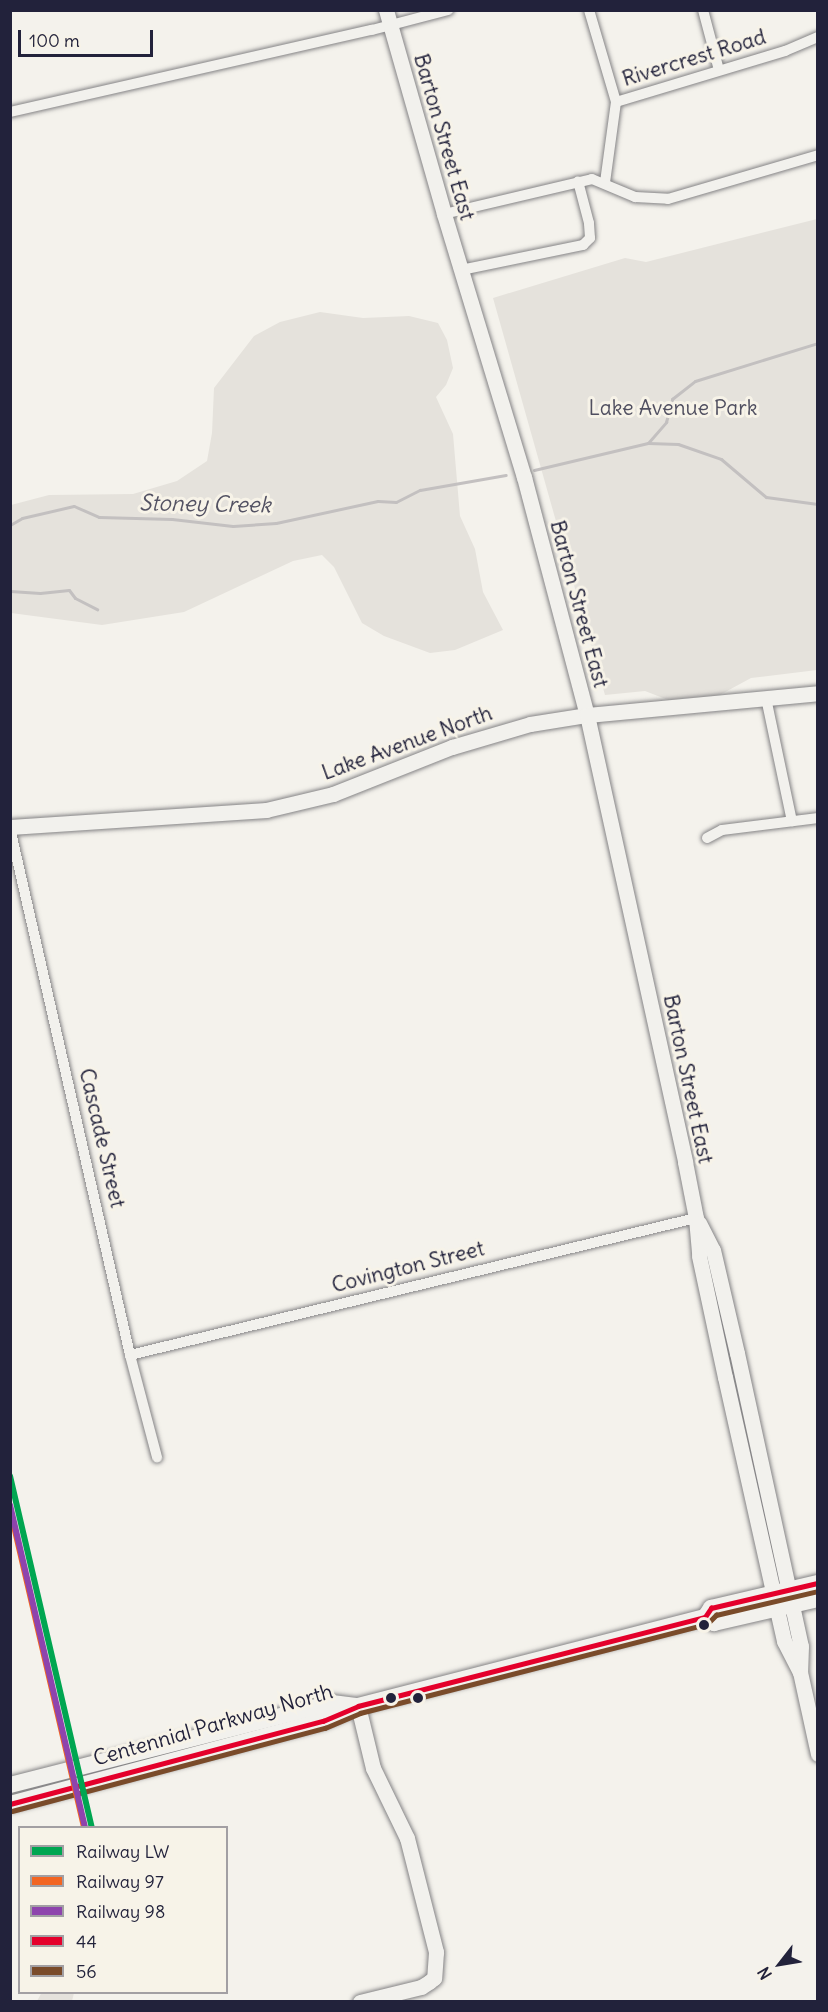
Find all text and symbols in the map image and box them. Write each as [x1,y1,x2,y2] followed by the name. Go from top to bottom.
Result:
[21,18,156,56] scale bar
[619,24,769,92] street label: Rivercrest Road
[29,29,80,52] text: 100 m
[408,51,480,223] street label: Barton Street East
[589,395,757,421] park label: Lake Avenue Park
[139,490,271,518] water label: Stoney Creek
[545,518,613,690] street label: Barton Street East
[318,700,496,786] street label: Lake Avenue North
[658,992,718,1166] street label: Barton Street East
[74,1066,130,1210] street label: Cascade Street
[329,1236,487,1298] street label: Covington Street
[698,1619,710,1631] unlabelled marker
[90,1679,336,1771] street label: Centennial Parkway North
[385,1692,397,1704] unlabelled marker
[412,1692,424,1704] unlabelled marker
[18,1826,228,1994] legend
[76,1840,169,1863] text: Railway LW
[76,1870,164,1893] text: Railway 97
[76,1900,165,1923] text: Railway 98
[76,1930,97,1953] text: 44
[750,1934,810,1994] north arrow
[76,1960,97,1983] text: 56
[753,1963,776,1983] text: N

